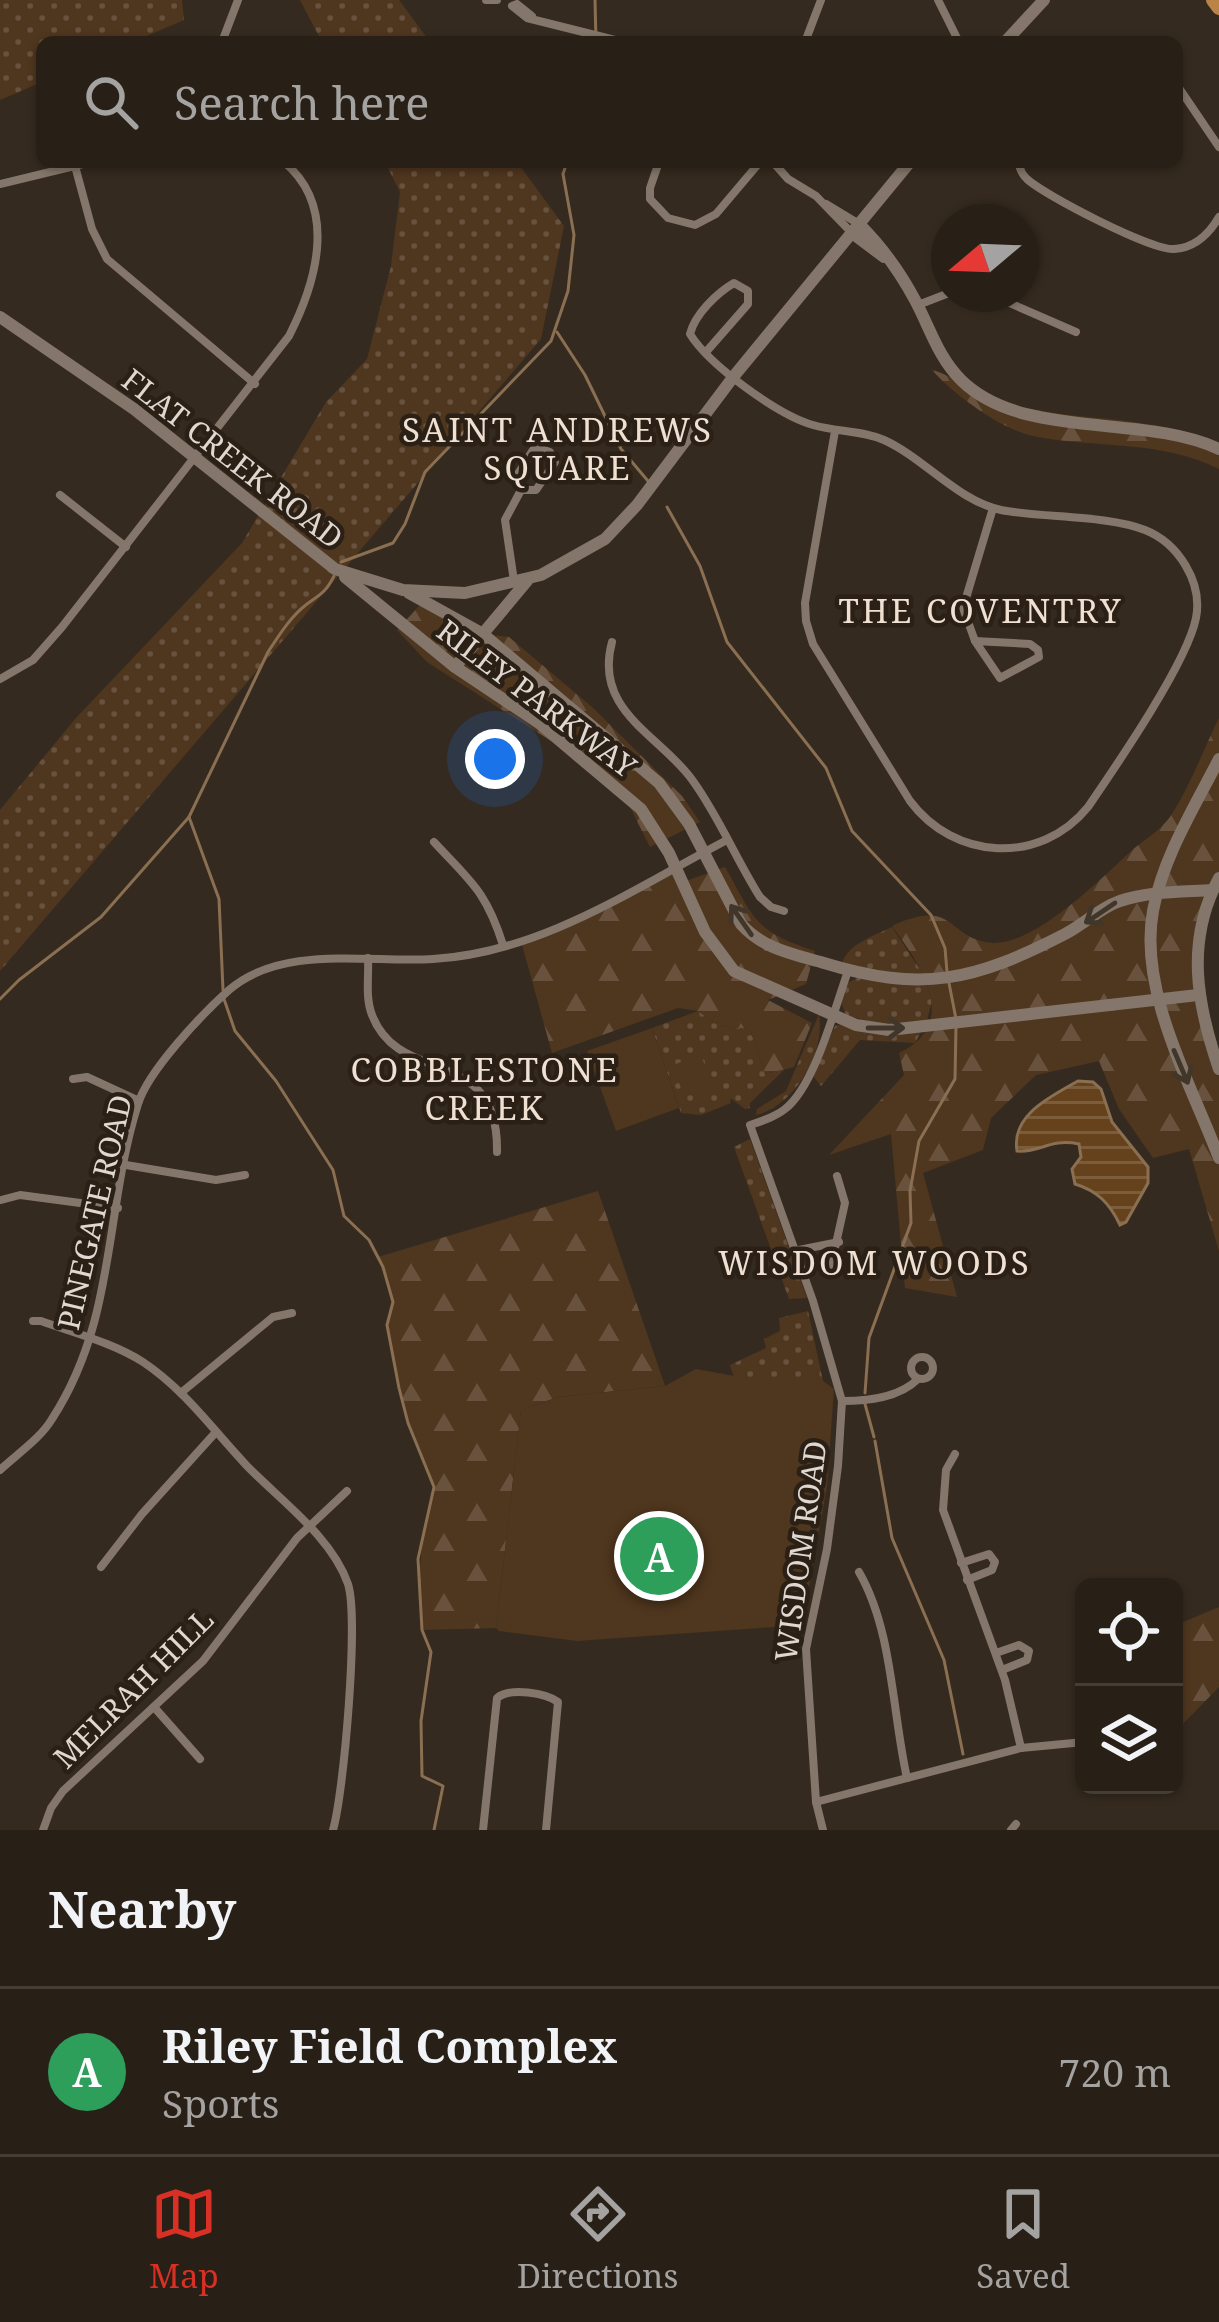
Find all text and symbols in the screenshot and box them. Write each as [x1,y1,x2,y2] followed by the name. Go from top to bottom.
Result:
[36,36,1183,168] search box
[78,69,144,135] icon: search
[174,72,429,133] text: Search here
[931,204,1039,312] north arrow
[114,359,352,557] street label: FLAT CREEK ROAD
[402,407,714,490] district label: SAINT ANDREWS SQUARE
[838,588,1124,633] district label: THE COVENTRY
[429,610,645,787] street label: RILEY PARKWAY
[465,729,525,789] your location
[1084,901,1118,926] one-way arrow
[729,904,754,937] one-way arrow
[866,1016,905,1039] one-way arrow
[350,1047,620,1130] district label: COBBLESTONE CREEK
[1172,1049,1194,1085] one-way arrow
[47,1090,141,1334] street label: PINEGATE ROAD
[718,1240,1032,1285] district label: WISDOM WOODS
[764,1438,836,1664] street label: WISDOM ROAD
[620,1511,698,1601] pin: A
[1075,1578,1183,1794] map controls
[1075,1578,1183,1686] button: locate
[44,1599,222,1777] street label: MELRAH HILL
[1075,1686,1183,1794] button: layers
[48,1873,236,1943] text: Nearby
[162,2015,617,2076] text: Riley Field Complex
[72,2045,102,2098] text: A
[1059,2045,1171,2098] text: 720 m
[162,2076,279,2129] text: Sports
[149,2181,219,2298] tab: Map
[517,2181,678,2298] tab: Directions
[976,2181,1070,2298] tab: Saved

